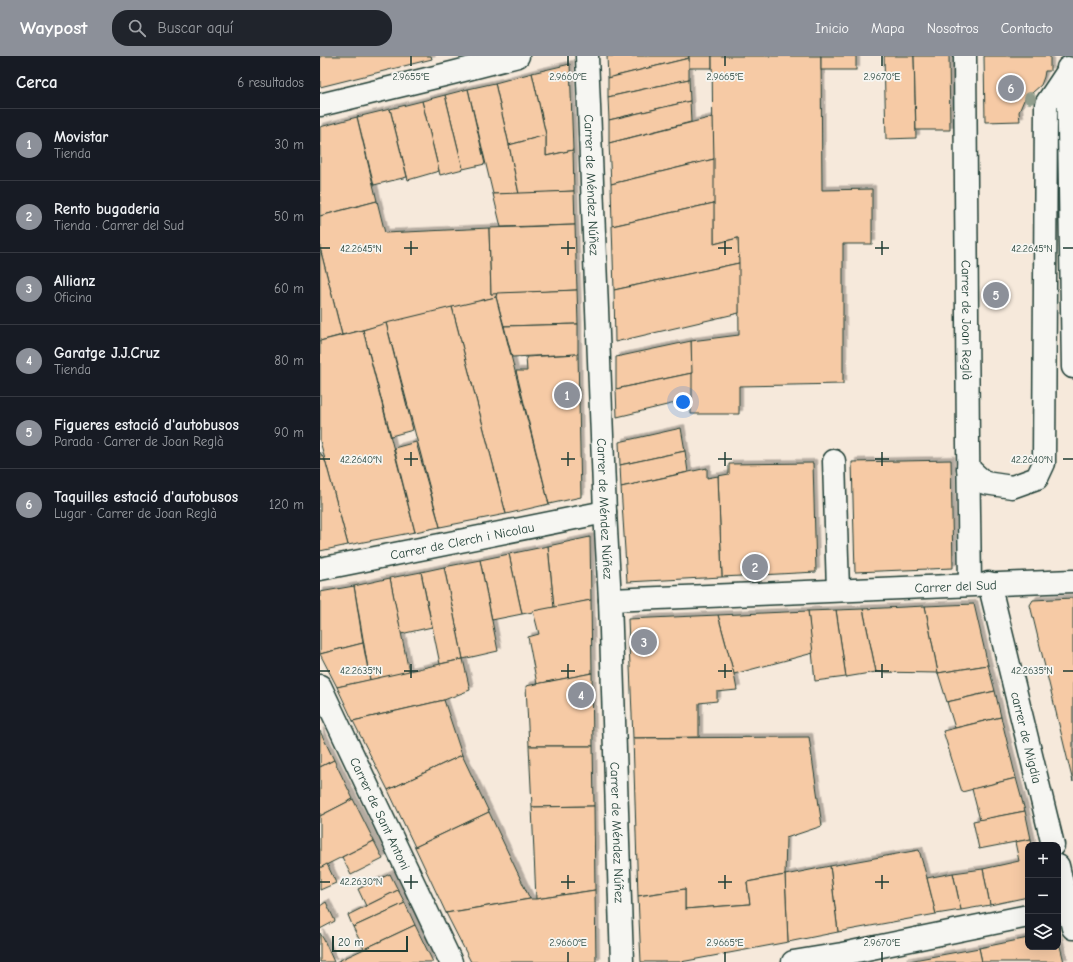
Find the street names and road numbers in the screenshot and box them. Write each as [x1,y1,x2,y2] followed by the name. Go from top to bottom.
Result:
[582,114,602,256] street label: Carrer de Méndez Núñez
[959,260,975,380] street label: Carrer de Joan Reglà
[595,438,616,580] street label: Carrer de Méndez Núñez
[389,519,535,562] street label: Carrer de Clerch i Nicolau
[914,577,997,595] street label: Carrer del Sud
[1008,690,1045,785] street label: carrer de Migdia
[347,755,414,872] street label: Carrer de Sant Antoni
[608,762,628,904] street label: Carrer de Méndez Núñez

